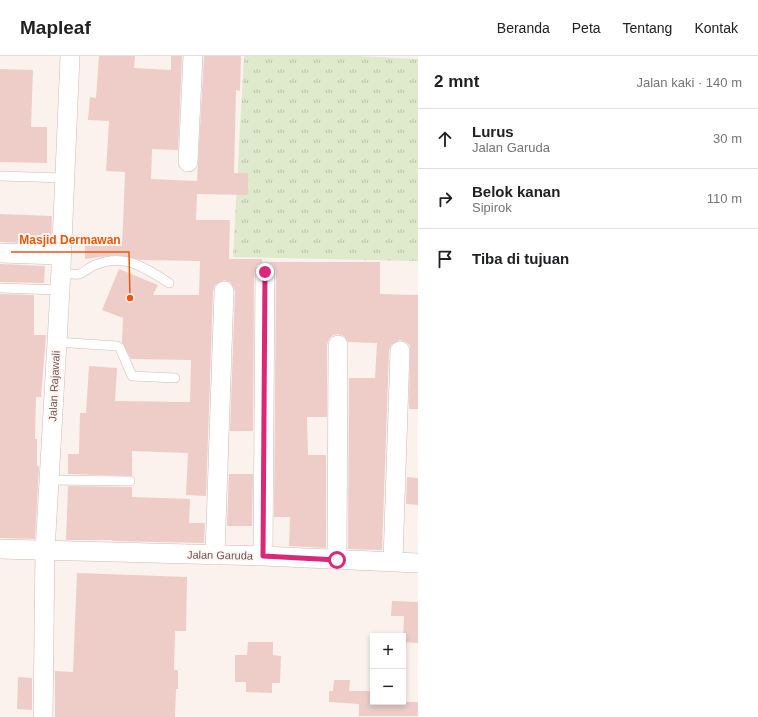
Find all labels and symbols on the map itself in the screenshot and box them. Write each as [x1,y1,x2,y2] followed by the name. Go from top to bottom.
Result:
[11,228,129,252] callout: Masjid Dermawan
[19,233,121,247] text: Masjid Dermawan
[256,263,274,281] route end
[46,350,62,422] street label: Jalan Rajawali
[187,548,254,562] street label: Jalan Garuda
[328,551,346,569] route start

